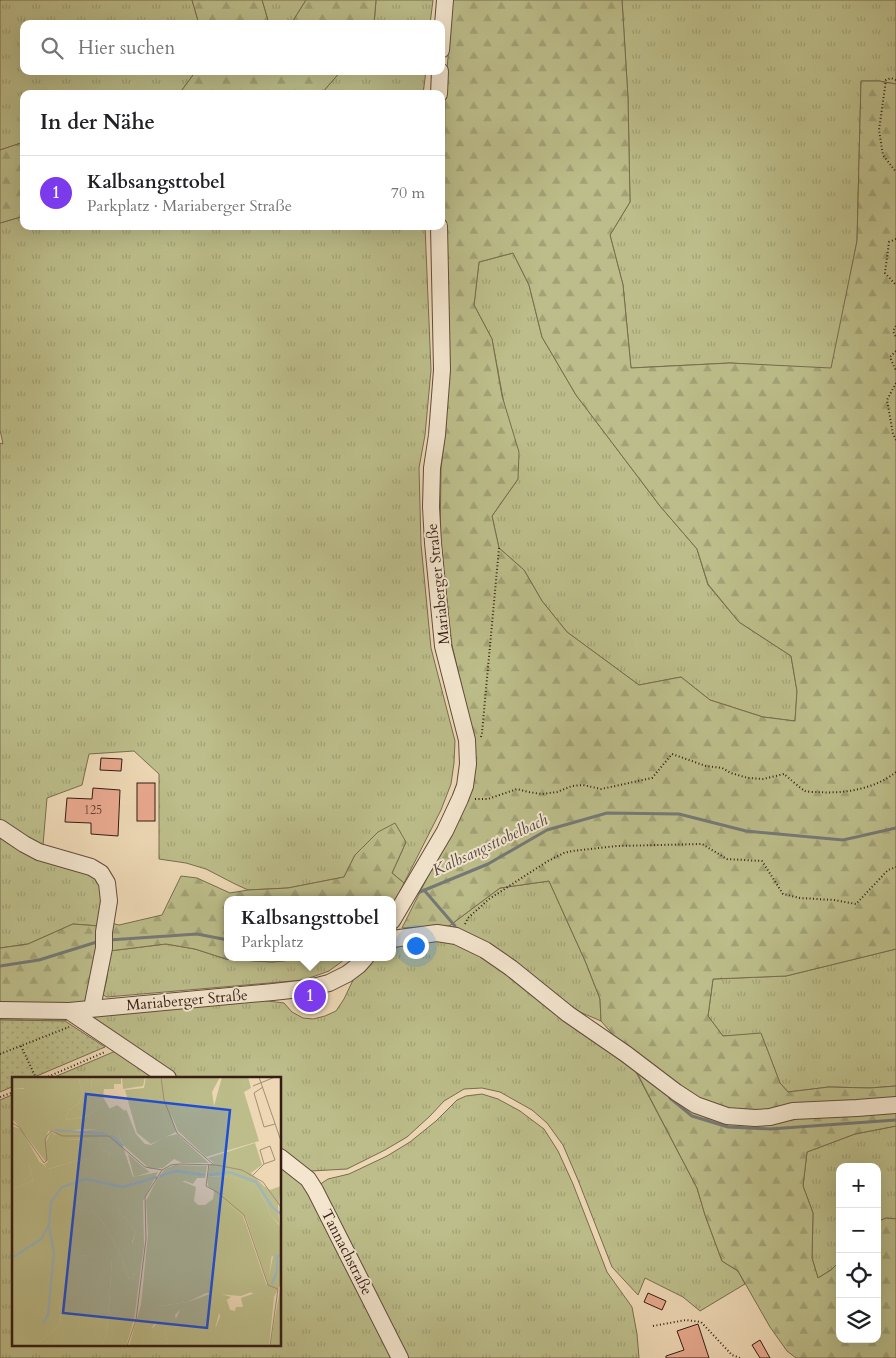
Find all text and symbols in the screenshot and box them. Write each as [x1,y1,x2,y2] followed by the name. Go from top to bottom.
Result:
[20,20,445,75] search box
[38,34,66,62] icon: search
[78,35,175,61] text: Hier suchen
[40,108,155,137] text: In der Nähe
[87,169,225,195] text: Kalbsangsttobel
[52,182,60,204] text: 1
[391,182,425,204] text: 70 m
[87,195,292,217] text: Parkplatz · Mariaberger Straße
[422,522,454,646] street label: Mariaberger Straße
[84,802,102,818] house number: 125
[429,809,552,881] water label: Kalbsangsttobelbach
[224,896,396,961] popup
[241,905,379,931] text: Kalbsangsttobel
[241,931,303,953] text: Parkplatz
[403,933,429,959] your location
[294,977,326,1015] pin: 1
[125,985,249,1015] street label: Mariaberger Straße
[12,1077,281,1346] inset map
[836,1163,881,1343] map controls
[836,1163,881,1208] button: +
[317,1206,377,1298] street label: Tannachstraße
[836,1208,881,1253] button: −
[836,1253,881,1298] button: locate
[836,1298,881,1343] button: layers

